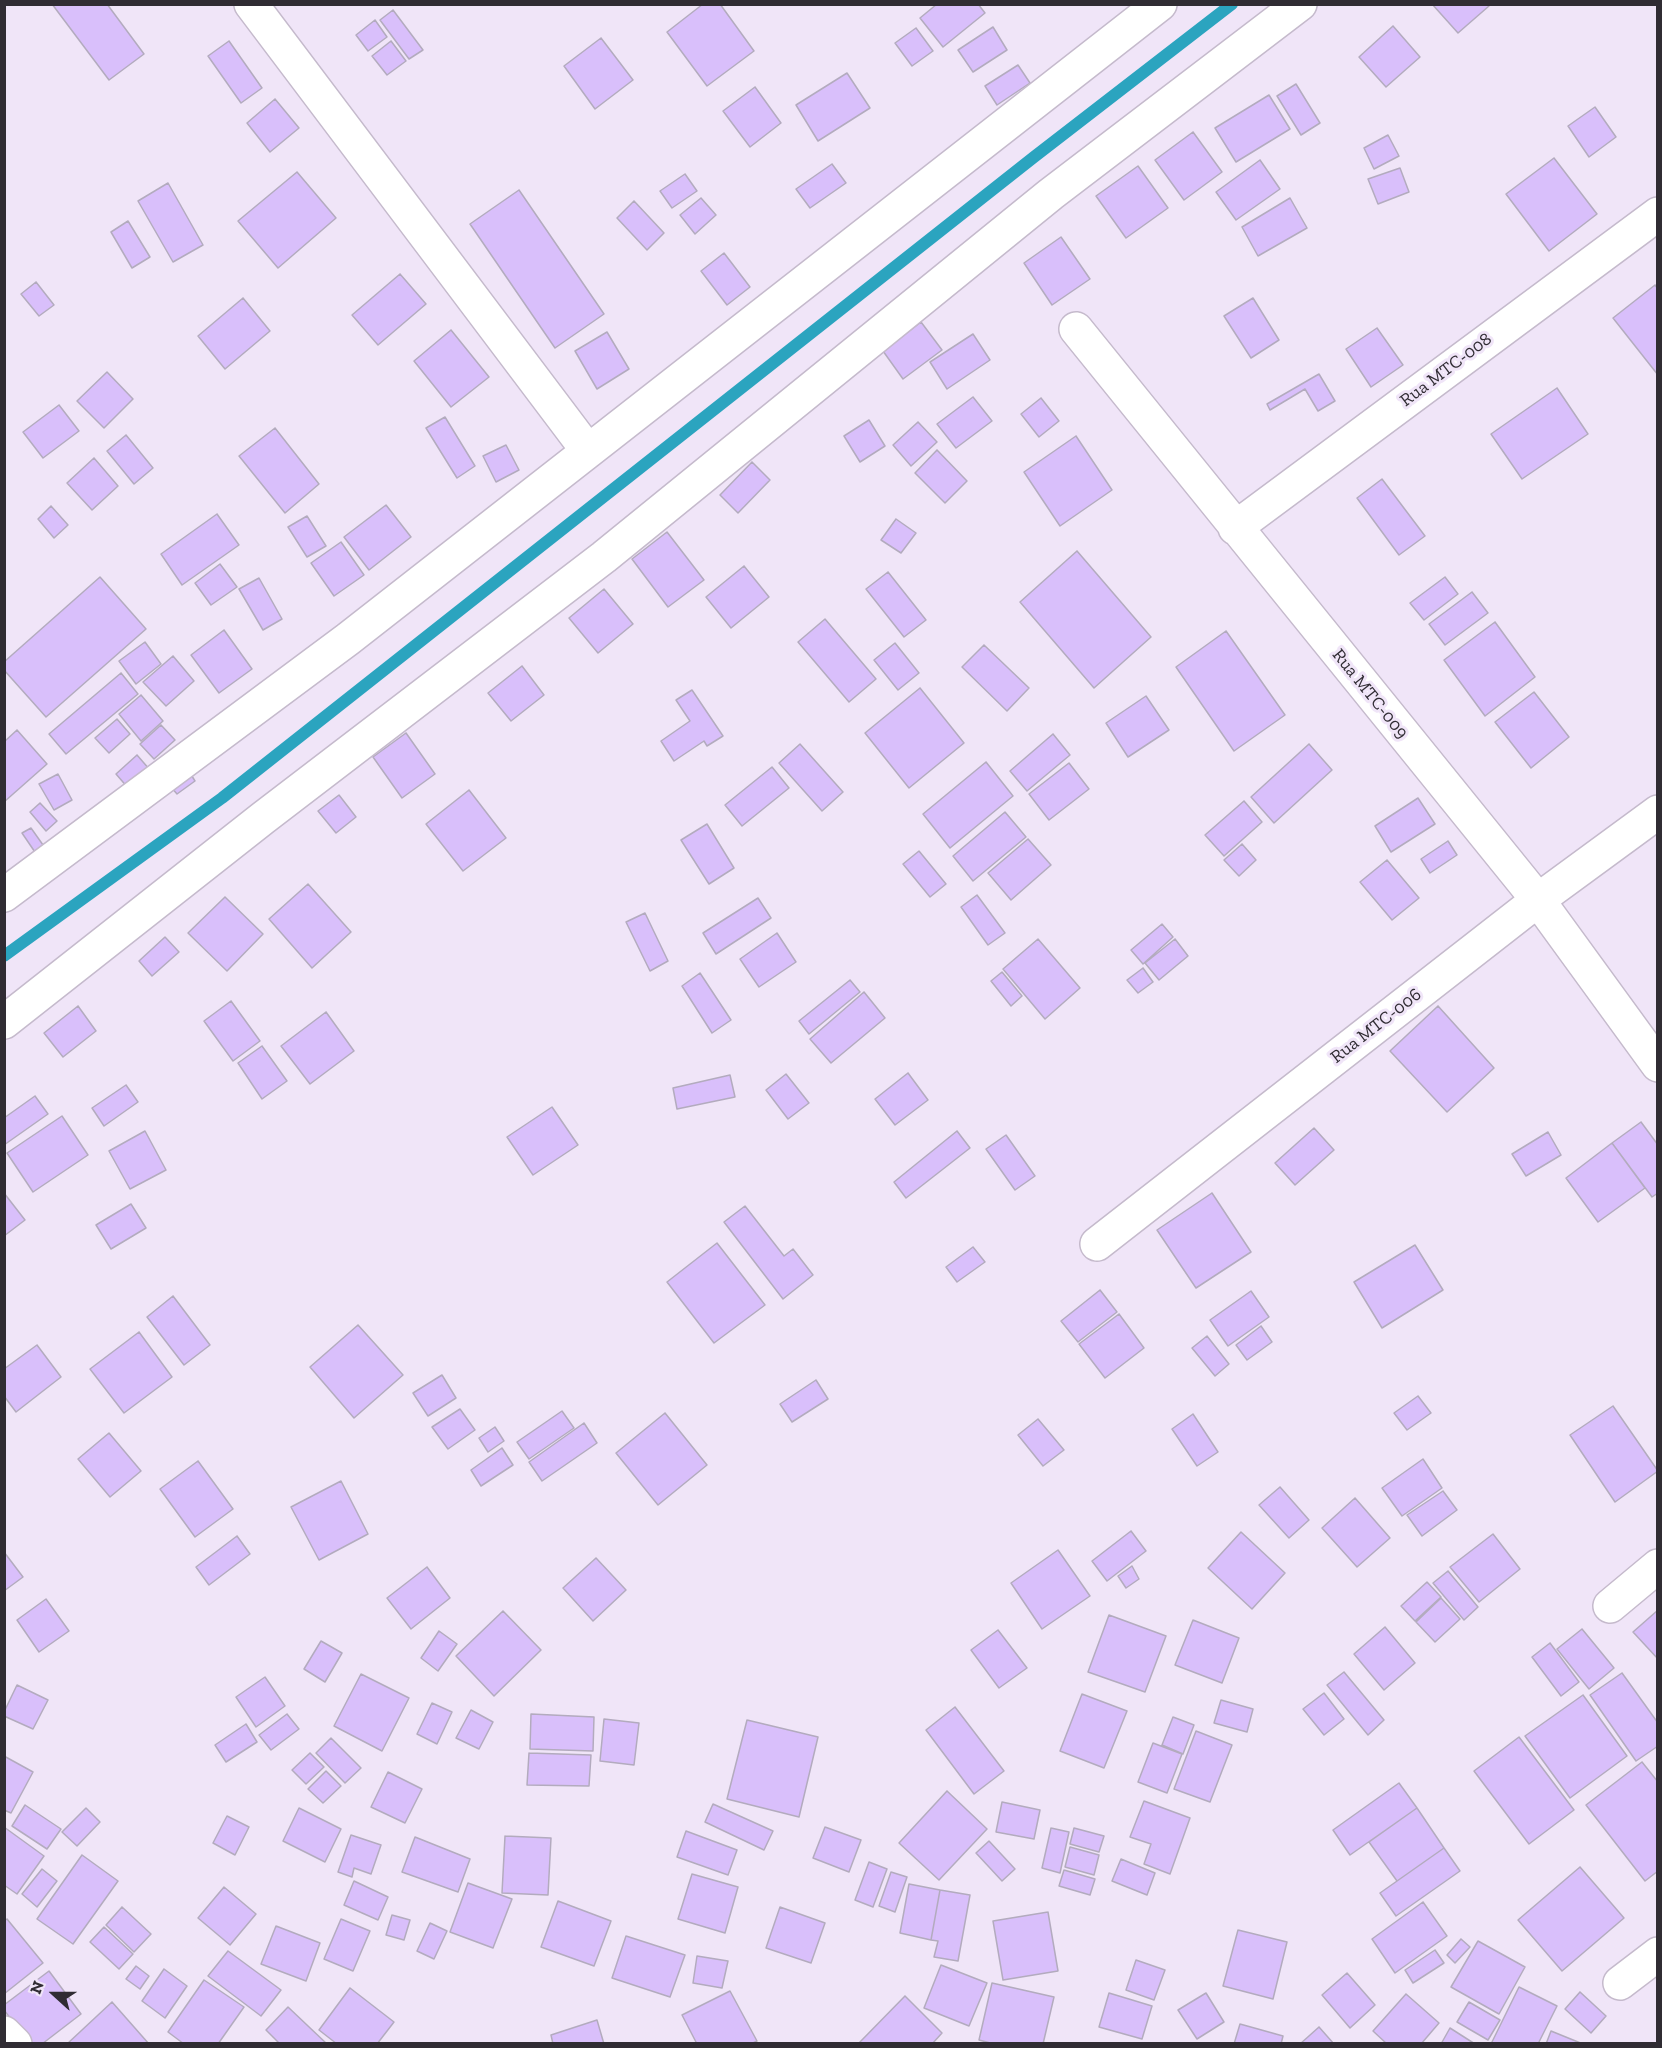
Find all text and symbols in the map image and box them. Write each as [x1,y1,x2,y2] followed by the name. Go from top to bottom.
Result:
[1396,329,1496,411] street label: Rua MTC-008
[1327,645,1413,743] street label: Rua MTC-009
[1326,984,1426,1068] street label: Rua MTC-006
[24,1964,84,2024] north arrow
[26,1978,48,1996] text: N

